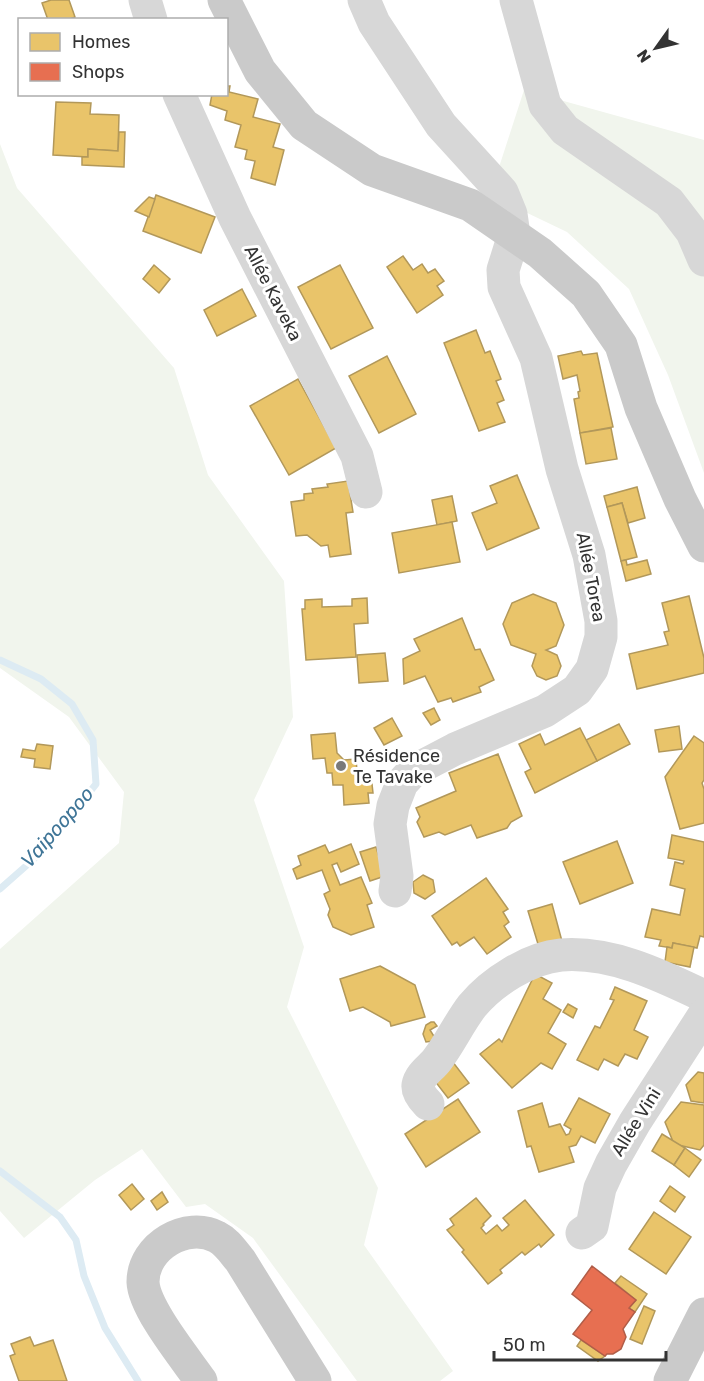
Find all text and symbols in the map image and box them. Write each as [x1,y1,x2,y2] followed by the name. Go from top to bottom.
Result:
[18,18,228,96] legend
[626,18,686,78] north arrow
[72,31,130,53] text: Homes
[633,46,655,66] text: N
[72,61,124,83] text: Shops
[239,241,307,345] street label: Allée Kaveka
[572,530,610,624] street label: Allée Torea
[353,745,440,788] place label: Résidence Te Tavake
[334,759,348,773] marker: Résidence Te Tavake
[15,782,99,872] water label: Vaipoopoo
[606,1084,666,1160] street label: Allée Vini
[494,1324,666,1362] scale bar
[503,1334,546,1356] text: 50 m

